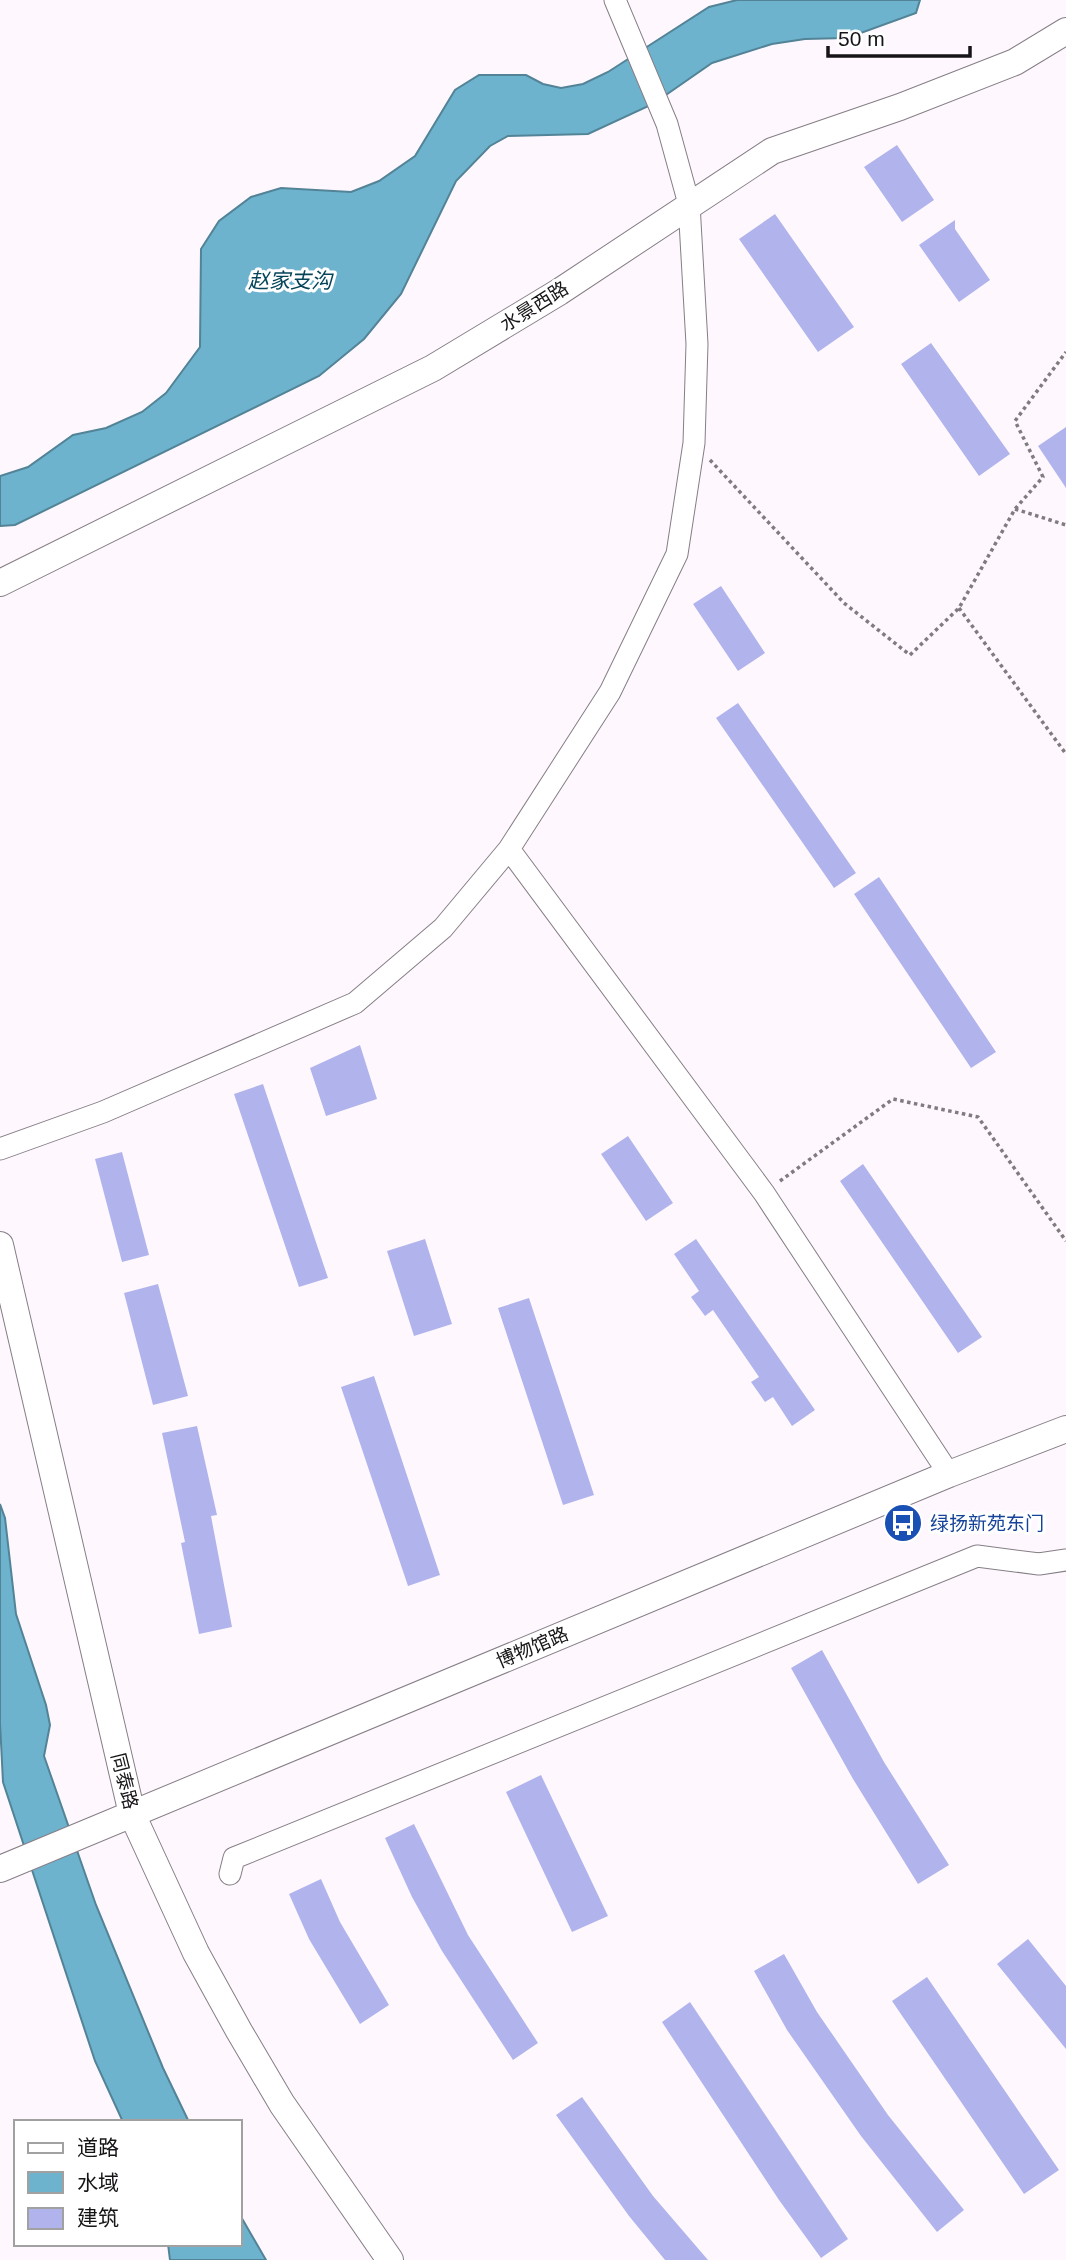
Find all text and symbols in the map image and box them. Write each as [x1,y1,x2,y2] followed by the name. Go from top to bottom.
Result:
[828,14,970,58] scale bar
[838,27,885,50] text: 50 m
[248,269,334,292] water label: 赵家支沟
[496,277,572,335] street label: 水景西路
[882,1502,924,1544] bus stop icon: 绿扬新苑东门
[930,1513,1044,1534] place label: 绿扬新苑东门
[493,1623,571,1672] street label: 博物馆路
[107,1751,142,1811] street label: 同泰路
[14,2120,242,2246] legend
[77,2136,119,2159] text: 道路
[77,2171,119,2194] text: 水域
[77,2206,119,2229] text: 建筑

